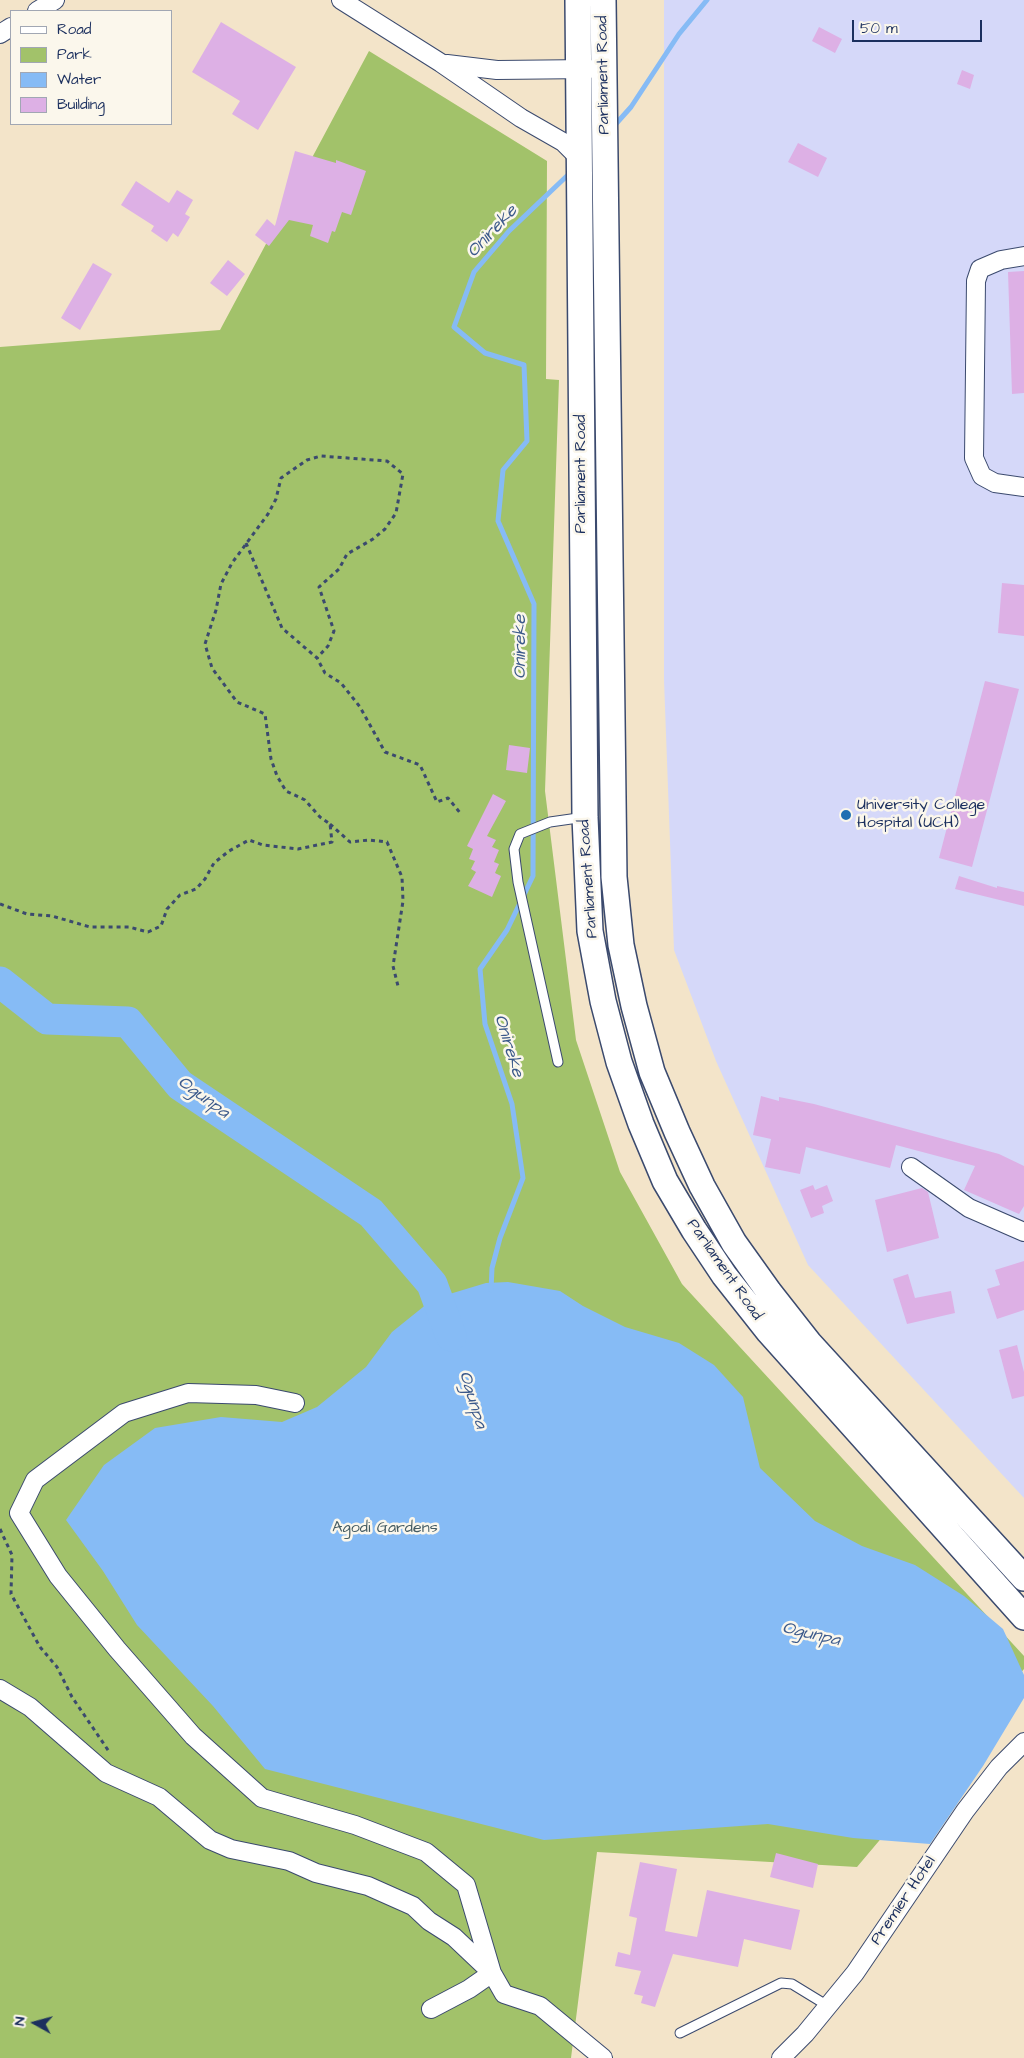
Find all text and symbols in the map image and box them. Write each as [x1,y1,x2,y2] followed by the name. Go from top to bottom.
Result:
[10,10,172,125] legend
[854,10,984,42] scale bar
[593,15,615,135] street label: Parliament Road
[860,18,898,39] text: 50 m
[57,19,91,40] text: Road
[57,44,92,65] text: Park
[57,69,101,90] text: Water
[57,94,105,115] text: Building
[463,201,523,263] water label: Onireke
[572,415,592,533] street label: Parliament Road
[510,615,532,679] water label: Onireke
[857,796,985,834] place label: University College Hospital (UCH)
[839,808,853,822] marker: University College Hospital (UCH)
[575,819,603,939] street label: Parliament Road
[488,1012,528,1080] water label: Onireke
[173,1072,233,1124] water label: Ogunpa
[682,1216,766,1324] street label: Parliament Road
[453,1369,491,1431] water label: Ogunpa
[332,1519,438,1539] park label: Agodi Gardens
[780,1618,842,1652] water label: Ogunpa
[867,1853,941,1949] street label: Premier Hotel
[10,1998,60,2048] north arrow
[10,2016,31,2027] text: N

